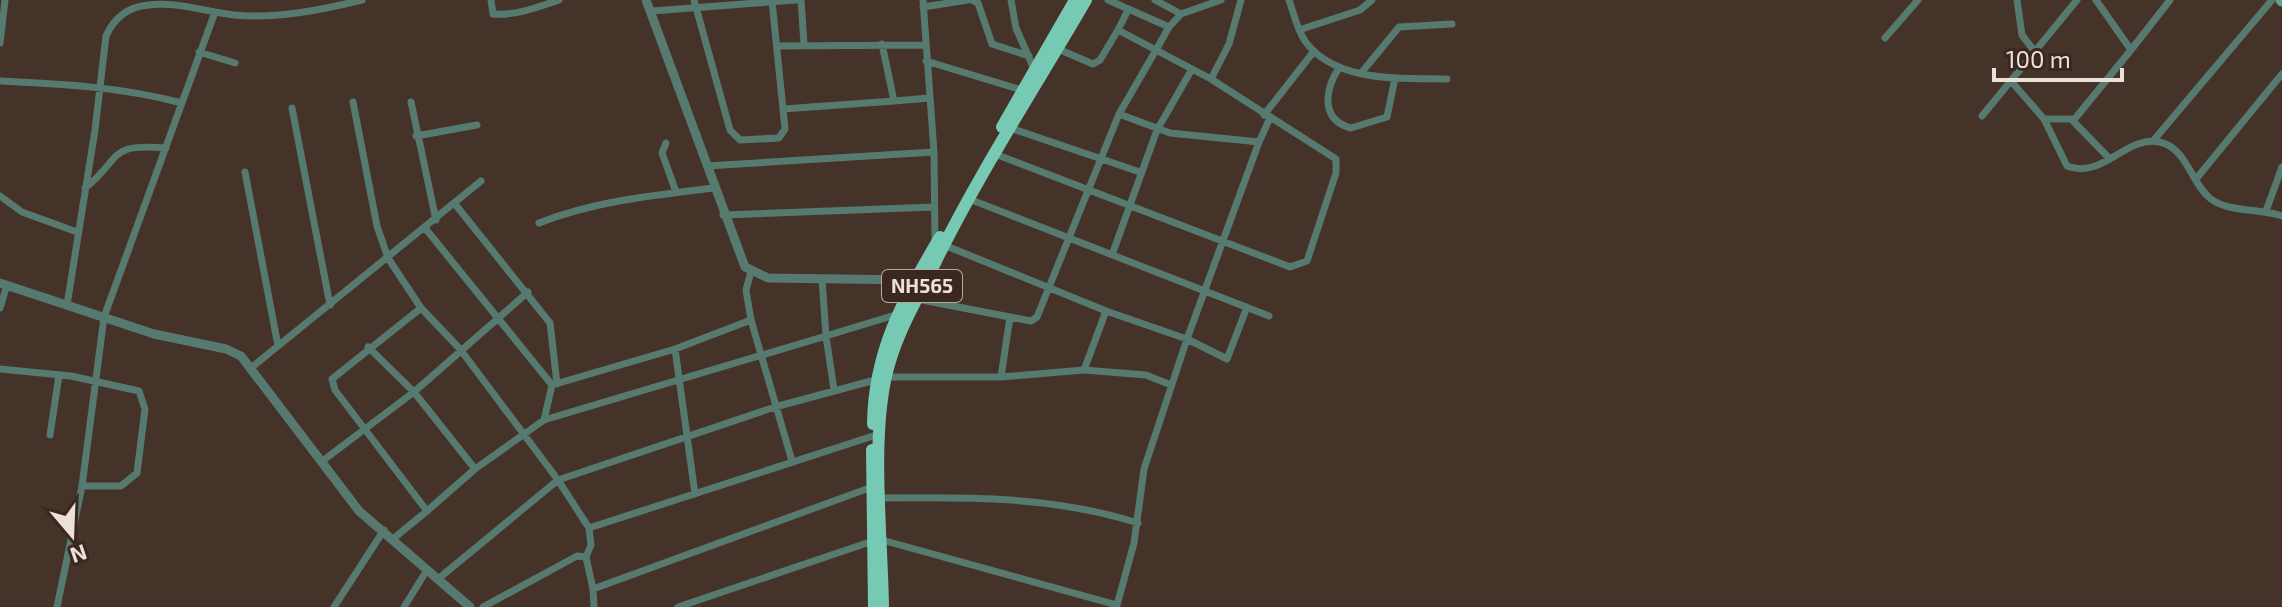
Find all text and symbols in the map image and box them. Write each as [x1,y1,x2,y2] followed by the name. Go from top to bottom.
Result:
[1994,32,2122,82] scale bar
[2006,44,2071,73] text: 100 m
[882,270,962,302] road number: NH565
[32,495,112,575] north arrow
[67,540,91,570] text: N

